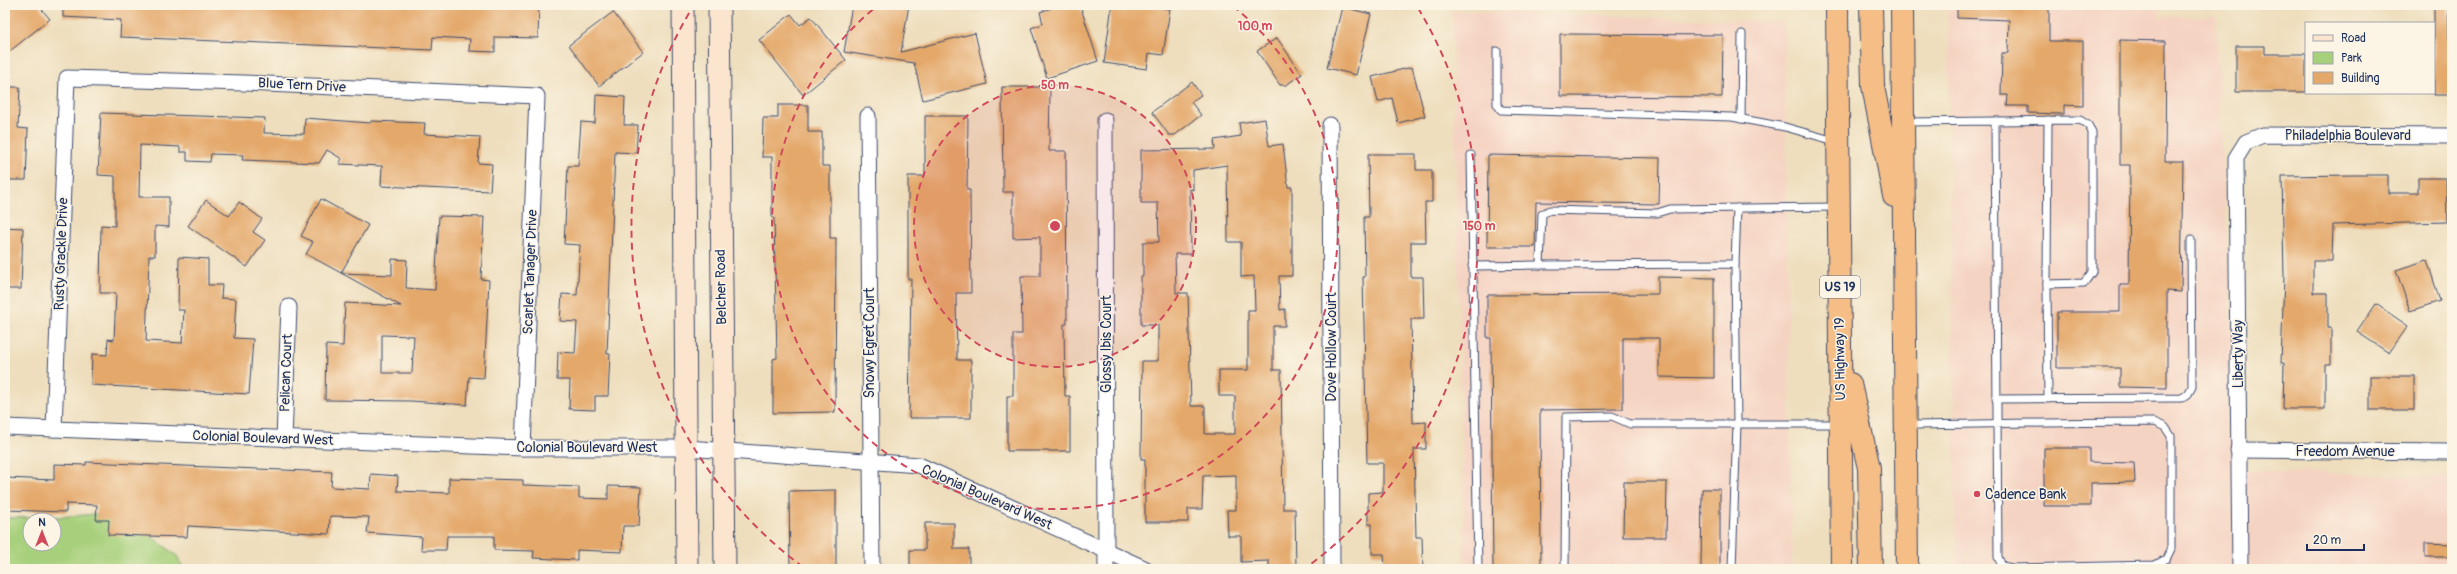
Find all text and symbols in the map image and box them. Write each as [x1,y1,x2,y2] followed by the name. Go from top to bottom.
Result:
[1238,19,1273,34] text: 100 m
[2305,22,2435,94] legend
[2341,31,2366,46] text: Road
[2341,51,2362,66] text: Park
[2341,71,2380,86] text: Building
[258,74,346,96] street label: Blue Tern Drive
[1041,78,1069,93] text: 50 m
[2285,127,2411,144] street label: Philadelphia Boulevard
[51,197,71,311] street label: Rusty Grackle Drive
[519,209,541,335] street label: Scarlet Tanager Drive
[1048,219,1062,233] centre of rings
[1463,219,1496,234] text: 150 m
[712,249,730,325] street label: Belcher Road
[1820,276,1860,298] road number: US 19
[861,287,878,398] street label: Snowy Egret Court
[1323,292,1340,402] street label: Dove Hollow Court
[1098,295,1115,393] street label: Glossy Ibis Court
[1831,317,1849,401] street label: US Highway 19
[2230,320,2247,388] street label: Liberty Way
[276,333,296,413] street label: Pelican Court
[192,427,334,449] street label: Colonial Boulevard West
[516,439,658,456] street label: Colonial Boulevard West
[2295,443,2395,460] street label: Freedom Avenue
[919,461,1055,534] street label: Colonial Boulevard West
[1985,486,2067,503] place label: Cadence Bank
[1972,489,1982,499] marker: Cadence Bank
[22,512,62,552] north arrow
[38,516,46,529] text: N
[2307,526,2364,552] scale bar
[2313,533,2342,548] text: 20 m

